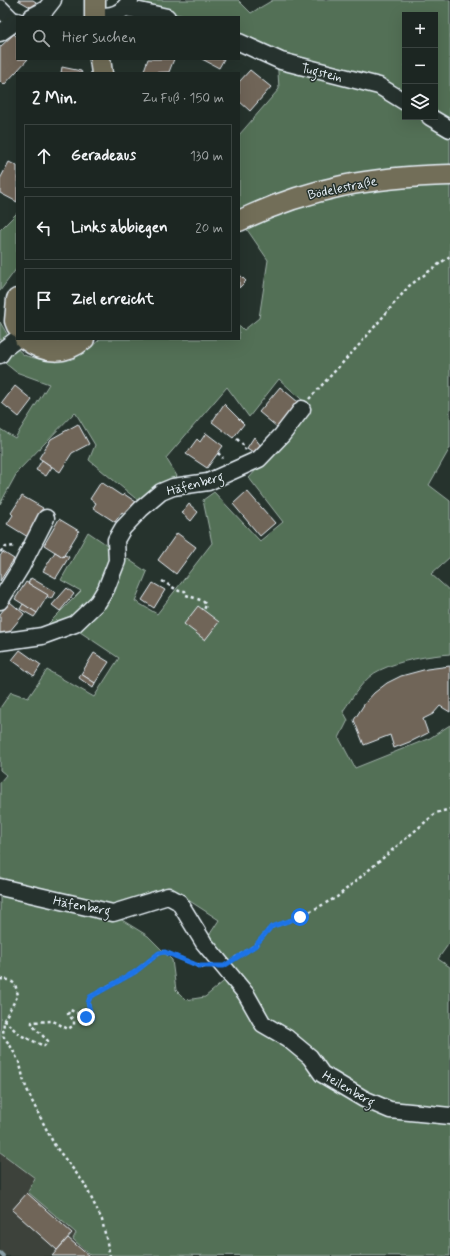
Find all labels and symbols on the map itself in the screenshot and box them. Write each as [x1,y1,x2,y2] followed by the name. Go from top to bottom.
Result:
[299,60,344,89] street label: Tugstein
[306,173,378,204] street label: Bödelestraße
[165,469,226,502] street label: Häfenberg
[51,893,112,922] street label: Häfenberg
[291,908,309,926] route start
[77,1008,95,1026] route end
[318,1067,378,1113] street label: Heilenberg

